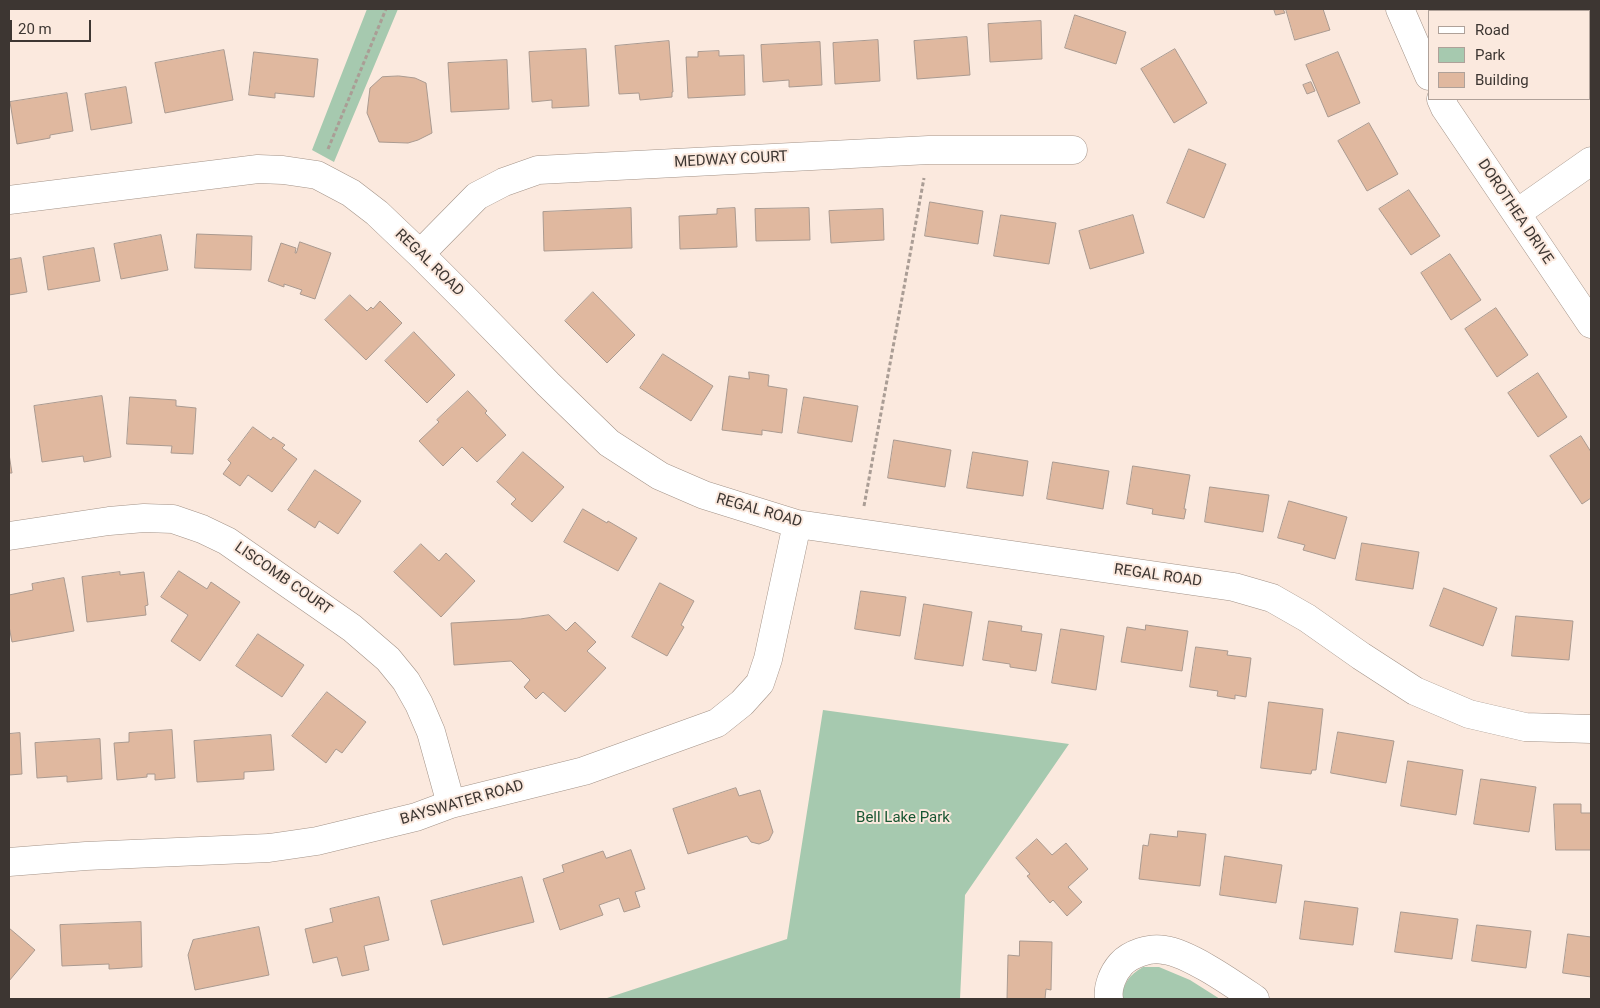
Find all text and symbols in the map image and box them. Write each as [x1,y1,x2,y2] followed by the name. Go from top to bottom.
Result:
[12,10,94,42] scale bar
[1428,10,1590,100] legend
[18,20,52,38] text: 20 m
[1475,21,1509,39] text: Road
[1475,46,1505,64] text: Park
[1475,71,1529,89] text: Building
[674,148,788,172] street label: MEDWAY COURT
[1473,156,1557,268] street label: DOROTHEA DRIVE
[391,226,467,300] street label: REGAL ROAD
[714,490,804,532] street label: REGAL ROAD
[231,539,335,619] street label: LISCOMB COURT
[1113,561,1203,591] street label: REGAL ROAD
[398,777,526,829] street label: BAYSWATER ROAD
[856,809,950,827] park label: Bell Lake Park

